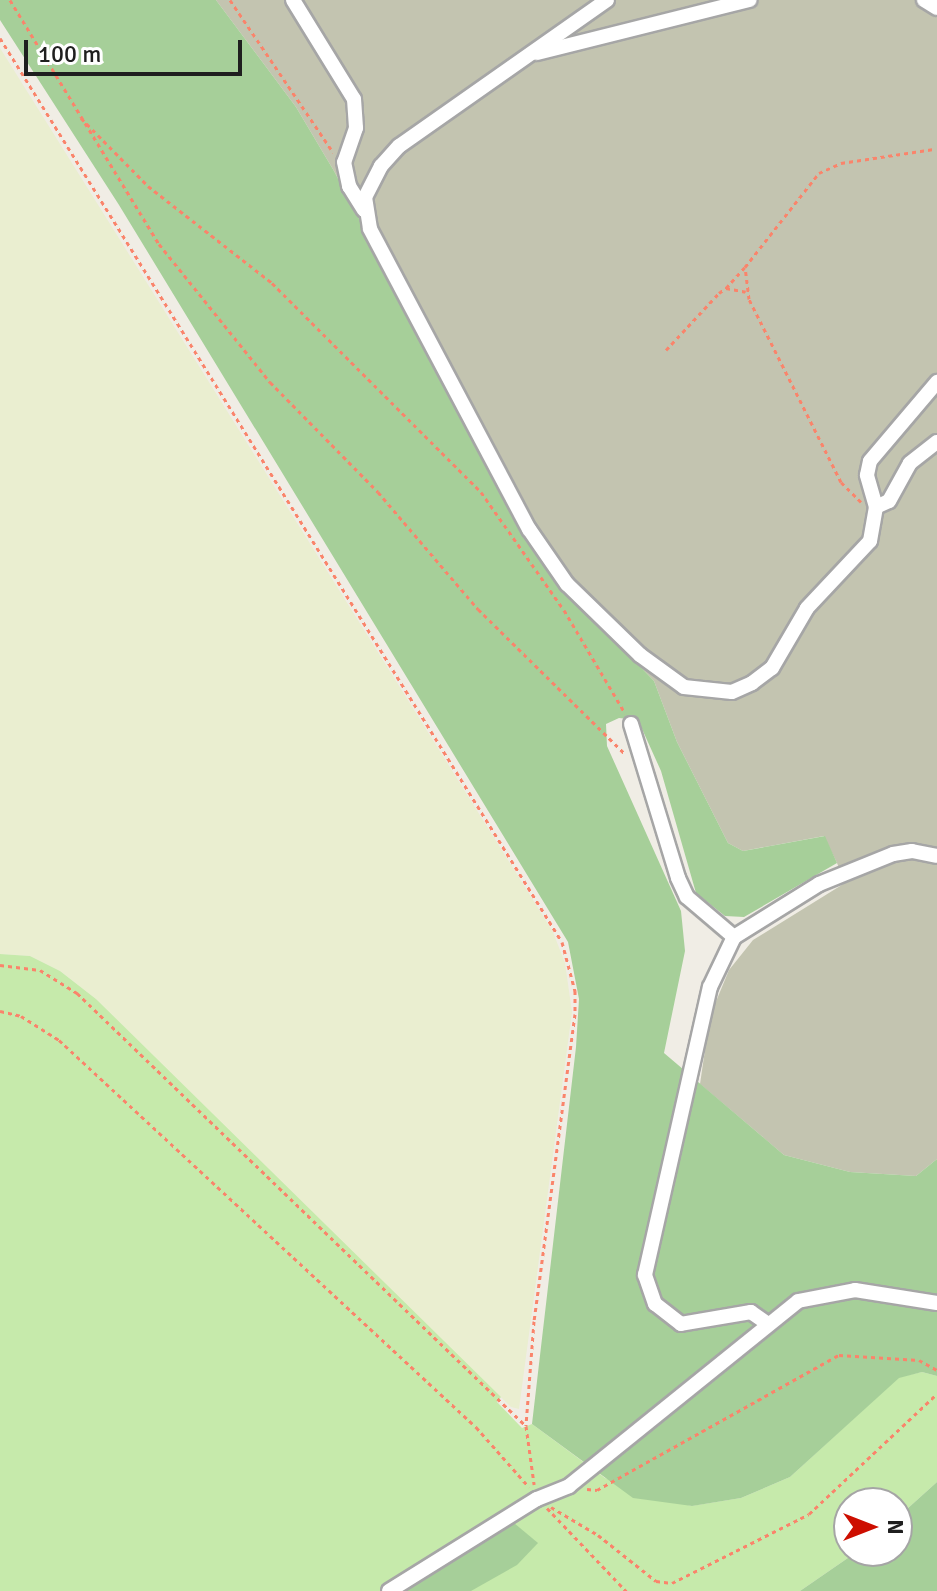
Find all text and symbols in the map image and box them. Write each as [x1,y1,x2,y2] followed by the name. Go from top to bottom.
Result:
[28,24,246,74] scale bar
[38,39,101,69] text: 100 m
[833,1487,913,1567] north arrow
[882,1519,909,1535] text: N

